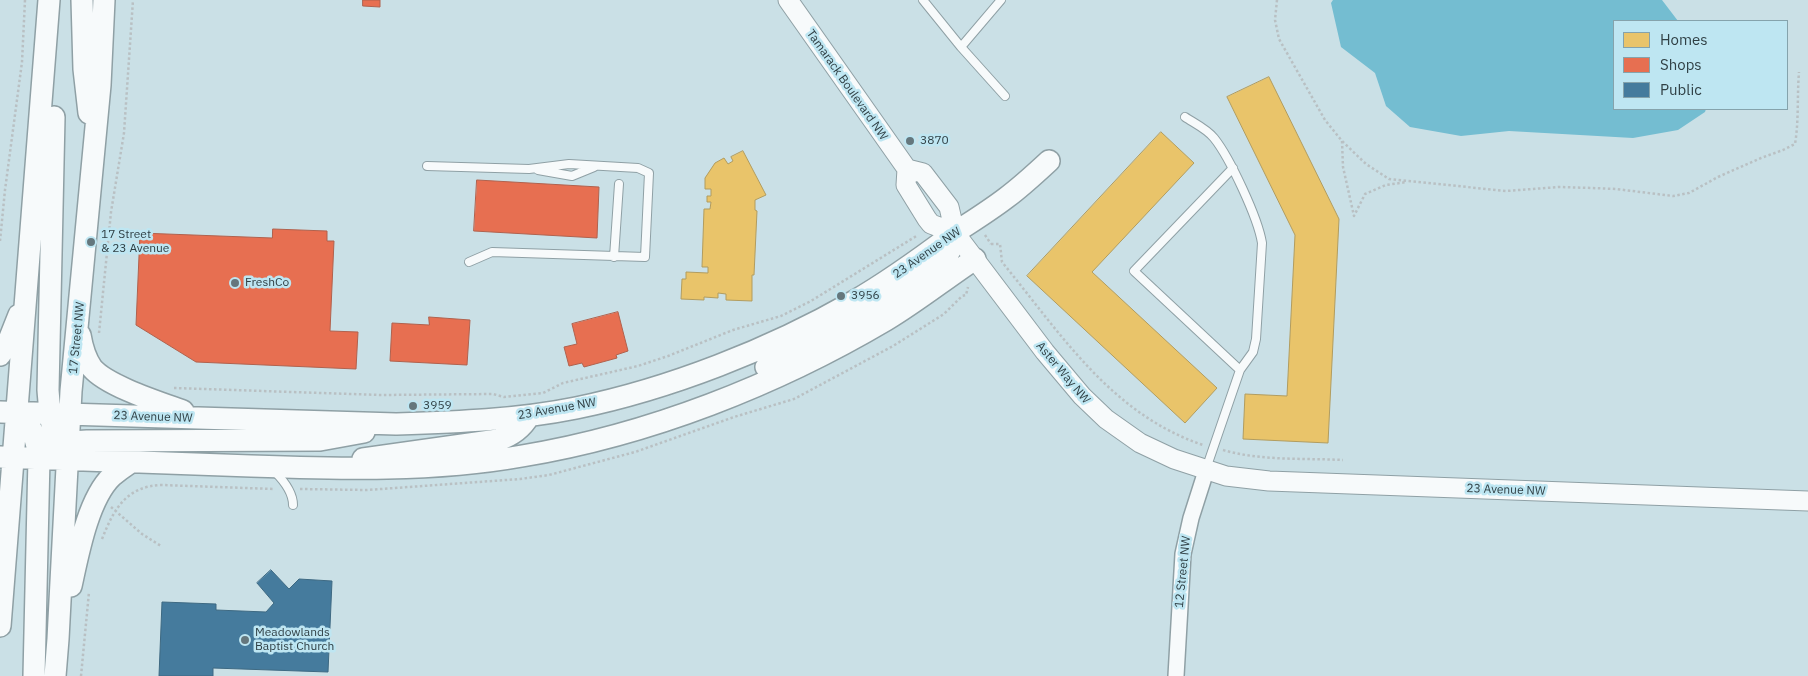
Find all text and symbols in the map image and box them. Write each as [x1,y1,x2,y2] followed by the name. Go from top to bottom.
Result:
[1613,20,1788,110] legend
[803,27,891,143] street label: Tamarack Boulevard NW
[1660,30,1708,49] text: Homes
[1660,55,1702,74] text: Shops
[1660,80,1702,99] text: Public
[920,134,949,148] place label: 3870
[904,135,916,147] marker: 3870
[890,224,964,282] street label: 23 Avenue NW
[101,228,169,256] place label: 17 Street & 23 Avenue
[85,236,97,248] marker: 17 Street & 23 Avenue
[245,276,289,290] place label: FreshCo
[229,277,241,289] marker: FreshCo
[851,289,880,303] place label: 3956
[835,290,847,302] marker: 3956
[66,301,88,375] street label: 17 Street NW
[1033,339,1093,407] street label: Aster Way NW
[517,395,597,423] street label: 23 Avenue NW
[423,399,452,413] place label: 3959
[407,400,419,412] marker: 3959
[113,408,193,426] street label: 23 Avenue NW
[1466,481,1546,499] street label: 23 Avenue NW
[1172,535,1194,609] street label: 12 Street NW
[255,626,334,654] place label: Meadowlands Baptist Church
[239,634,251,646] marker: Meadowlands Baptist Church

